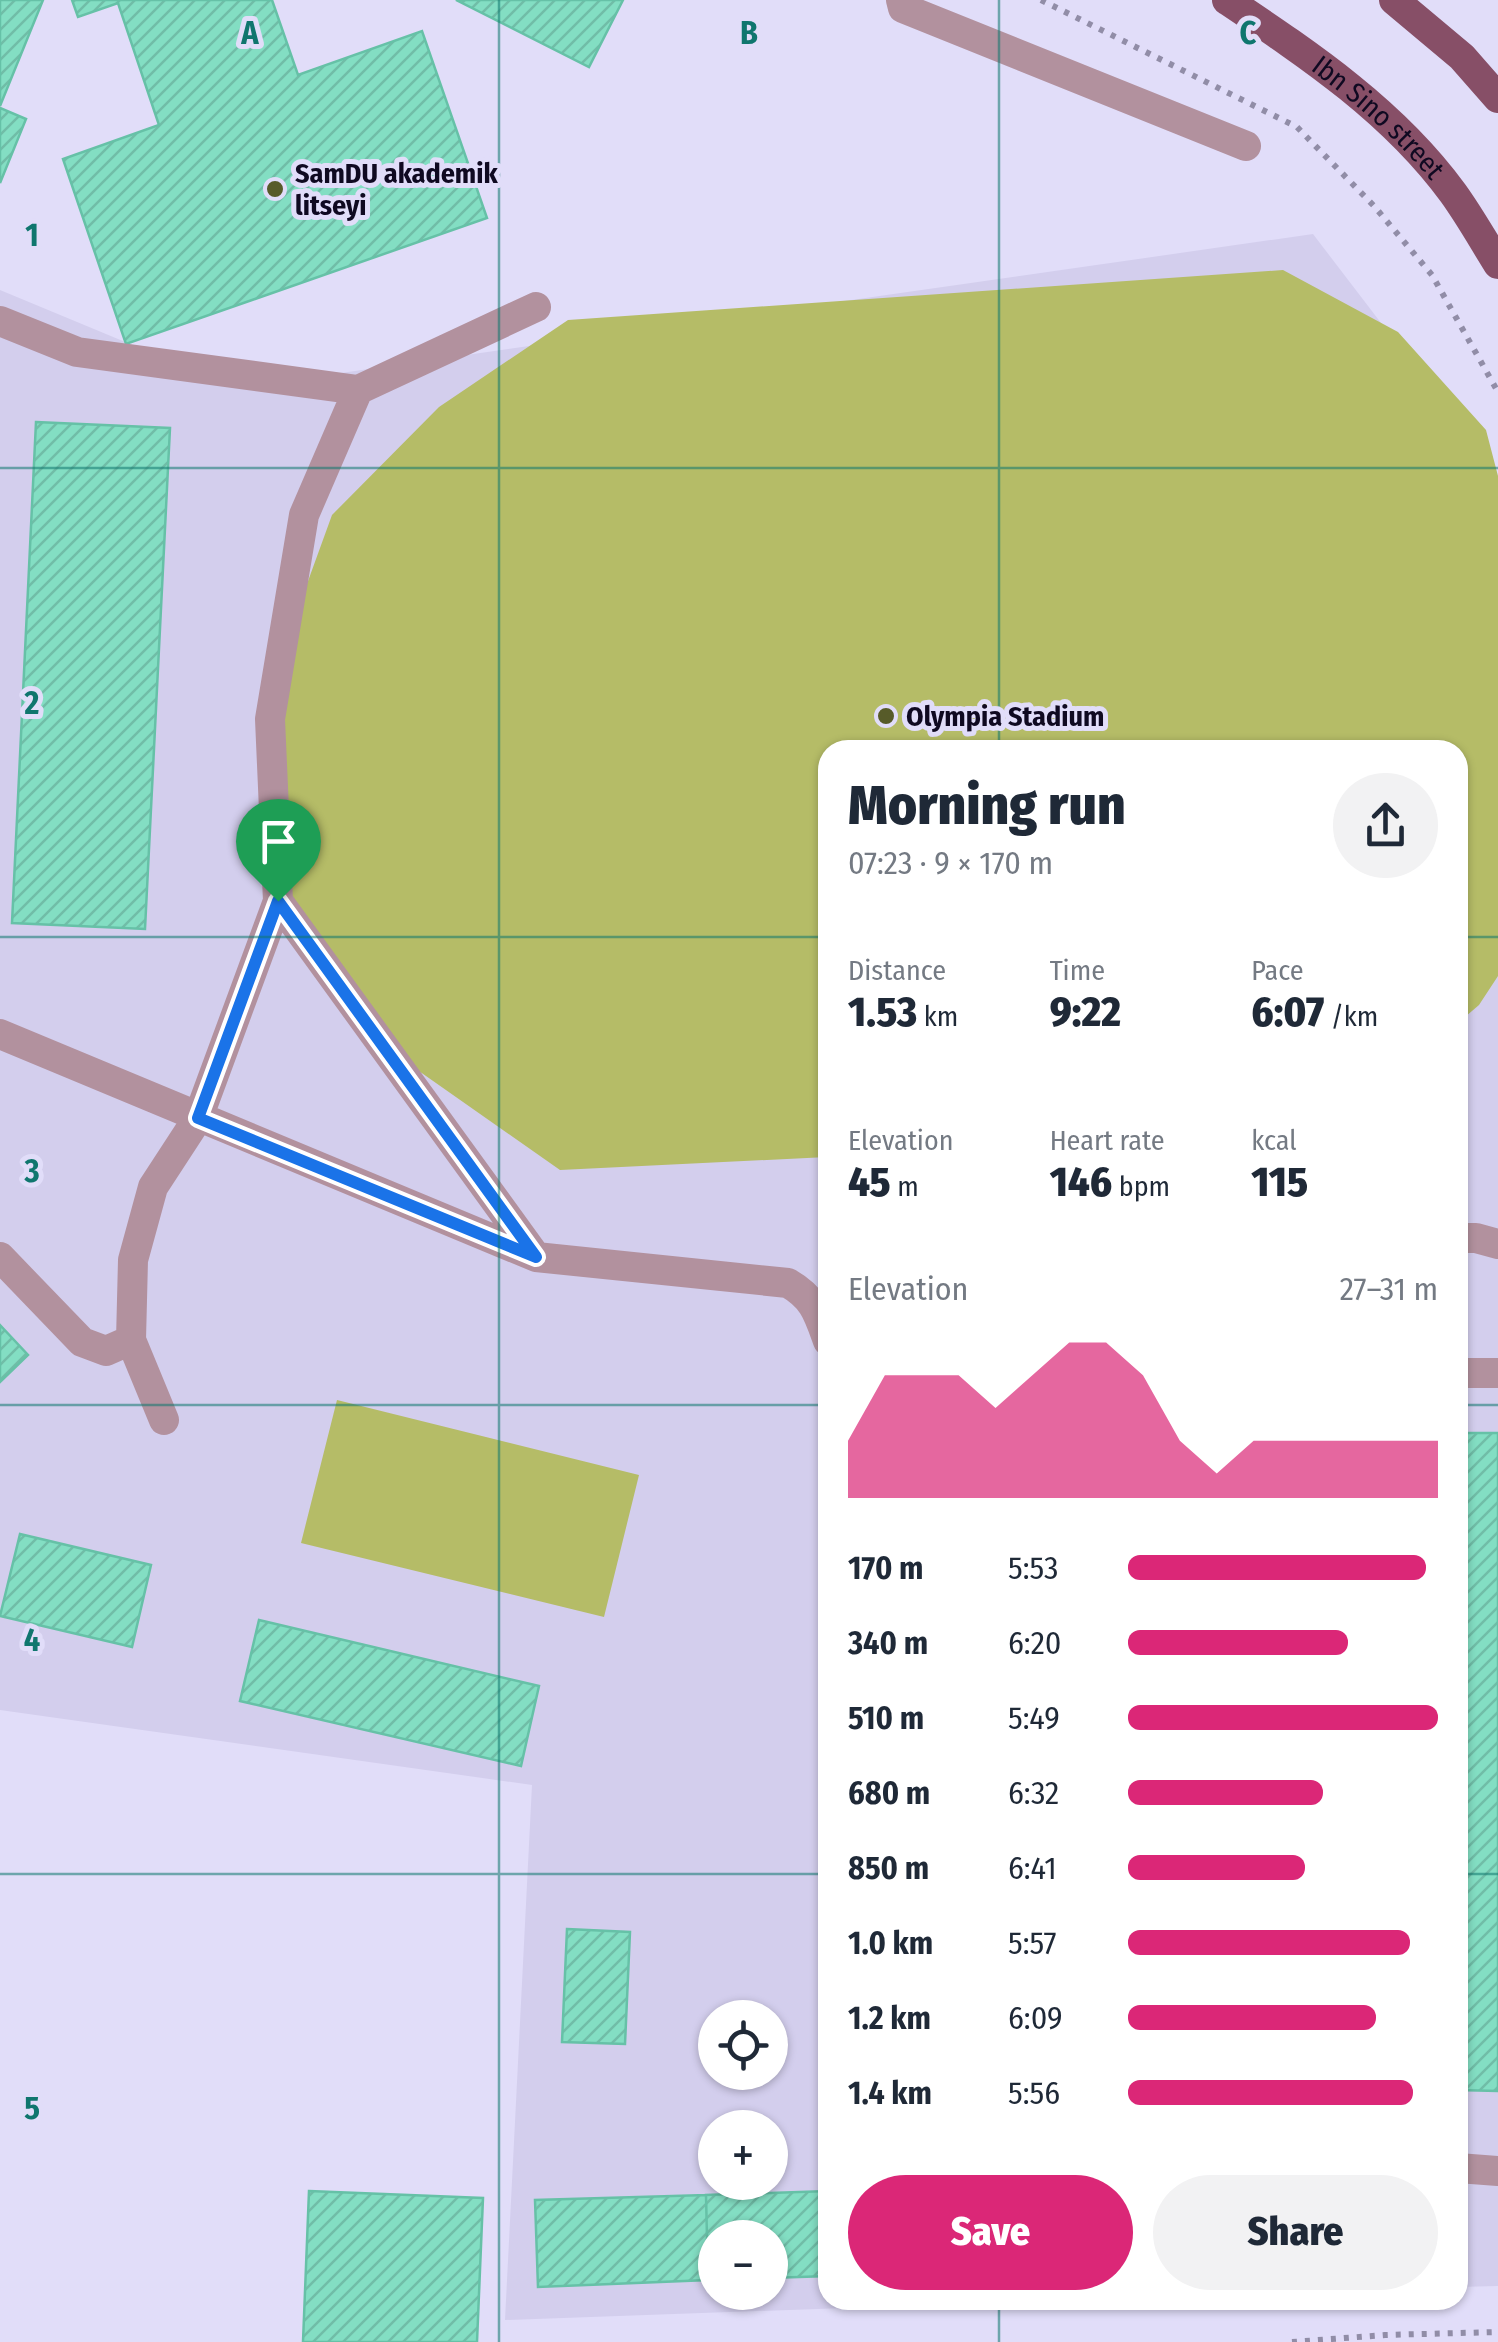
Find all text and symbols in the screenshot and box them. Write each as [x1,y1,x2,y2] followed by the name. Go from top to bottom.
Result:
[240,14,259,52] text: A
[740,14,758,52] text: B
[1240,14,1257,52] text: C
[1306,48,1452,186] street label: Ibn Sino street
[295,157,498,222] place label: SamDU akademik litseyi
[264,178,286,200] marker: SamDU akademik litseyi
[25,216,39,254] text: 1
[24,684,40,722] text: 2
[906,700,1104,733] place label: Olympia Stadium
[875,705,897,727] marker: Olympia Stadium
[848,773,1126,839] text: Morning run
[1333,773,1438,878] button: share
[236,799,321,902] pin
[251,814,306,869] icon: arrive
[848,844,1053,882] text: 07:23 · 9 × 170 m
[848,954,946,987] text: Distance
[1050,954,1105,987] text: Time
[1251,954,1304,987] text: Pace
[848,987,917,1037] text: 1.53
[1050,987,1121,1037] text: 9:22
[1251,987,1324,1037] text: 6:07
[917,1000,958,1033] text: km
[1324,1000,1378,1033] text: /km
[848,1124,953,1157] text: Elevation
[1050,1124,1165,1157] text: Heart rate
[1251,1124,1297,1157] text: kcal
[23,1152,40,1190] text: 3
[848,1157,891,1207] text: 45
[1050,1157,1112,1207] text: 146
[1251,1157,1308,1207] text: 115
[891,1170,919,1203] text: m
[1112,1170,1170,1203] text: bpm
[848,1270,968,1308] text: Elevation
[1340,1270,1438,1308] text: 27–31 m
[848,1549,923,1587] text: 170 m
[1008,1549,1059,1587] text: 5:53
[24,1621,40,1659] text: 4
[848,1624,928,1662] text: 340 m
[1008,1624,1061,1662] text: 6:20
[848,1699,924,1737] text: 510 m
[1008,1699,1060,1737] text: 5:49
[848,1774,930,1812] text: 680 m
[1008,1774,1059,1812] text: 6:32
[848,1849,929,1887] text: 850 m
[1008,1849,1057,1887] text: 6:41
[848,1924,933,1962] text: 1.0 km
[1008,1924,1057,1962] text: 5:57
[848,1999,931,2037] text: 1.2 km
[1008,1999,1063,2037] text: 6:09
[698,2000,788,2310] map controls
[698,2000,788,2090] button: locate
[848,2074,932,2112] text: 1.4 km
[1008,2074,1060,2112] text: 5:56
[24,2089,40,2127] text: 5
[698,2110,788,2200] button: +
[848,2175,1133,2290] button: Save
[1153,2175,1438,2290] button: Share
[698,2220,788,2310] button: −

